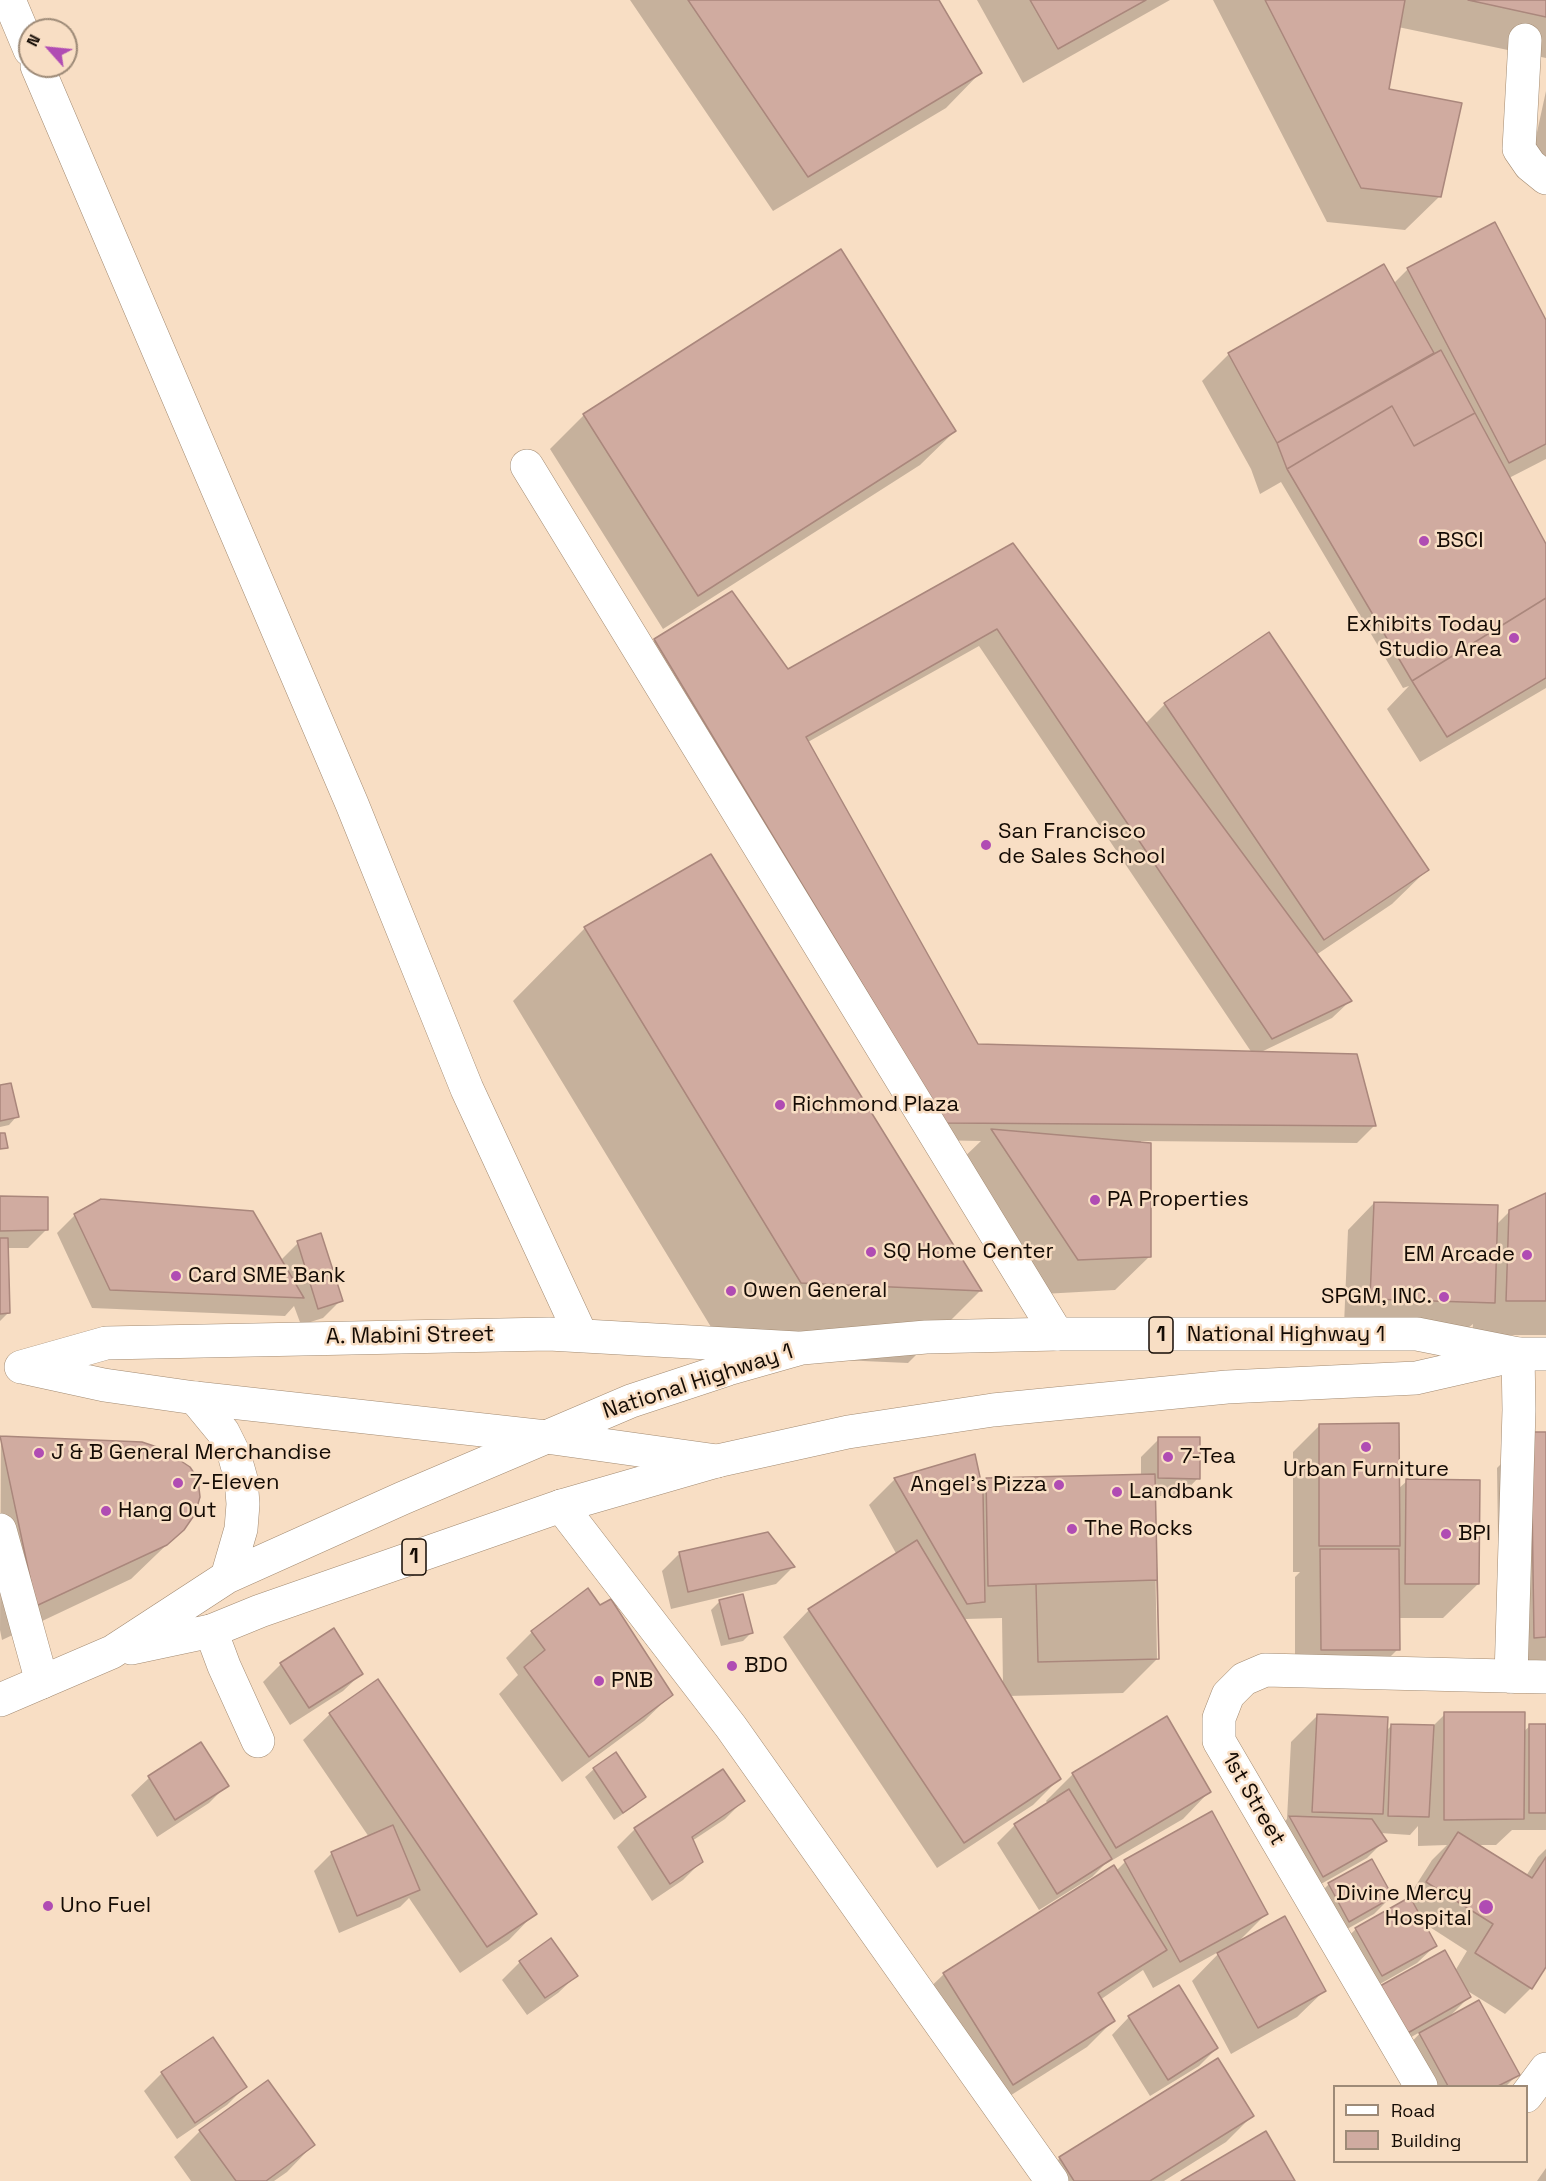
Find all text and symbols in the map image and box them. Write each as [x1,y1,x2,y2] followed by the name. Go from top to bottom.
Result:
[18,18,78,78] north arrow
[22,31,45,50] text: N
[1436,528,1484,554] place label: BSCI
[1417,534,1431,548] marker: BSCI
[1346,612,1502,664] place label: Exhibits Today Studio Area
[1507,631,1521,645] marker: Exhibits Today Studio Area
[998,819,1165,870] place label: San Francisco de Sales School
[979,838,993,852] marker: San Francisco de Sales School
[792,1092,959,1118] place label: Richmond Plaza
[773,1098,787,1112] marker: Richmond Plaza
[1107,1187,1249,1213] place label: PA Properties
[1088,1193,1102,1207] marker: PA Properties
[883,1239,1054,1265] place label: SQ Home Center
[1403,1242,1515,1268] place label: EM Arcade
[864,1245,878,1259] marker: SQ Home Center
[1520,1248,1534,1262] marker: EM Arcade
[188,1263,346,1289] place label: Card SME Bank
[169,1269,183,1283] marker: Card SME Bank
[743,1278,887,1304] place label: Owen General
[724,1284,738,1298] marker: Owen General
[1321,1284,1432,1310] place label: SPGM, INC.
[1437,1290,1451,1304] marker: SPGM, INC.
[1149,1317,1173,1353] road number: 1
[326,1321,494,1351] street label: A. Mabini Street
[1187,1322,1385,1348] street label: National Highway 1
[600,1339,796,1425] street label: National Highway 1
[51,1440,331,1466] place label: J & B General Merchandise
[1359,1440,1373,1454] marker: Urban Furniture
[1180,1444,1236,1470] place label: 7-Tea
[32,1446,46,1460] marker: J & B General Merchandise
[1161,1450,1175,1464] marker: 7-Tea
[1283,1457,1449,1483] place label: Urban Furniture
[190,1470,279,1496] place label: 7-Eleven
[910,1472,1047,1498] place label: Angel's Pizza
[171,1476,185,1490] marker: 7-Eleven
[1052,1478,1066,1492] marker: Angel's Pizza
[1129,1479,1233,1505] place label: Landbank
[1110,1485,1124,1499] marker: Landbank
[118,1498,217,1524] place label: Hang Out
[99,1504,113,1518] marker: Hang Out
[1084,1516,1193,1542] place label: The Rocks
[1458,1521,1491,1547] place label: BPI
[1065,1522,1079,1536] marker: The Rocks
[1439,1527,1453,1541] marker: BPI
[402,1539,426,1575] road number: 1
[744,1653,788,1679] place label: BDO
[725,1659,739,1673] marker: BDO
[611,1668,653,1694] place label: PNB
[592,1674,606,1688] marker: PNB
[1216,1748,1290,1850] street label: 1st Street
[1336,1881,1472,1933] place label: Divine Mercy Hospital
[60,1893,151,1919] place label: Uno Fuel
[1477,1898,1495,1916] marker: Divine Mercy Hospital
[41,1899,55,1913] marker: Uno Fuel
[1333,2085,1528,2163] legend
[1391,2099,1435,2122] text: Road
[1391,2129,1461,2152] text: Building

